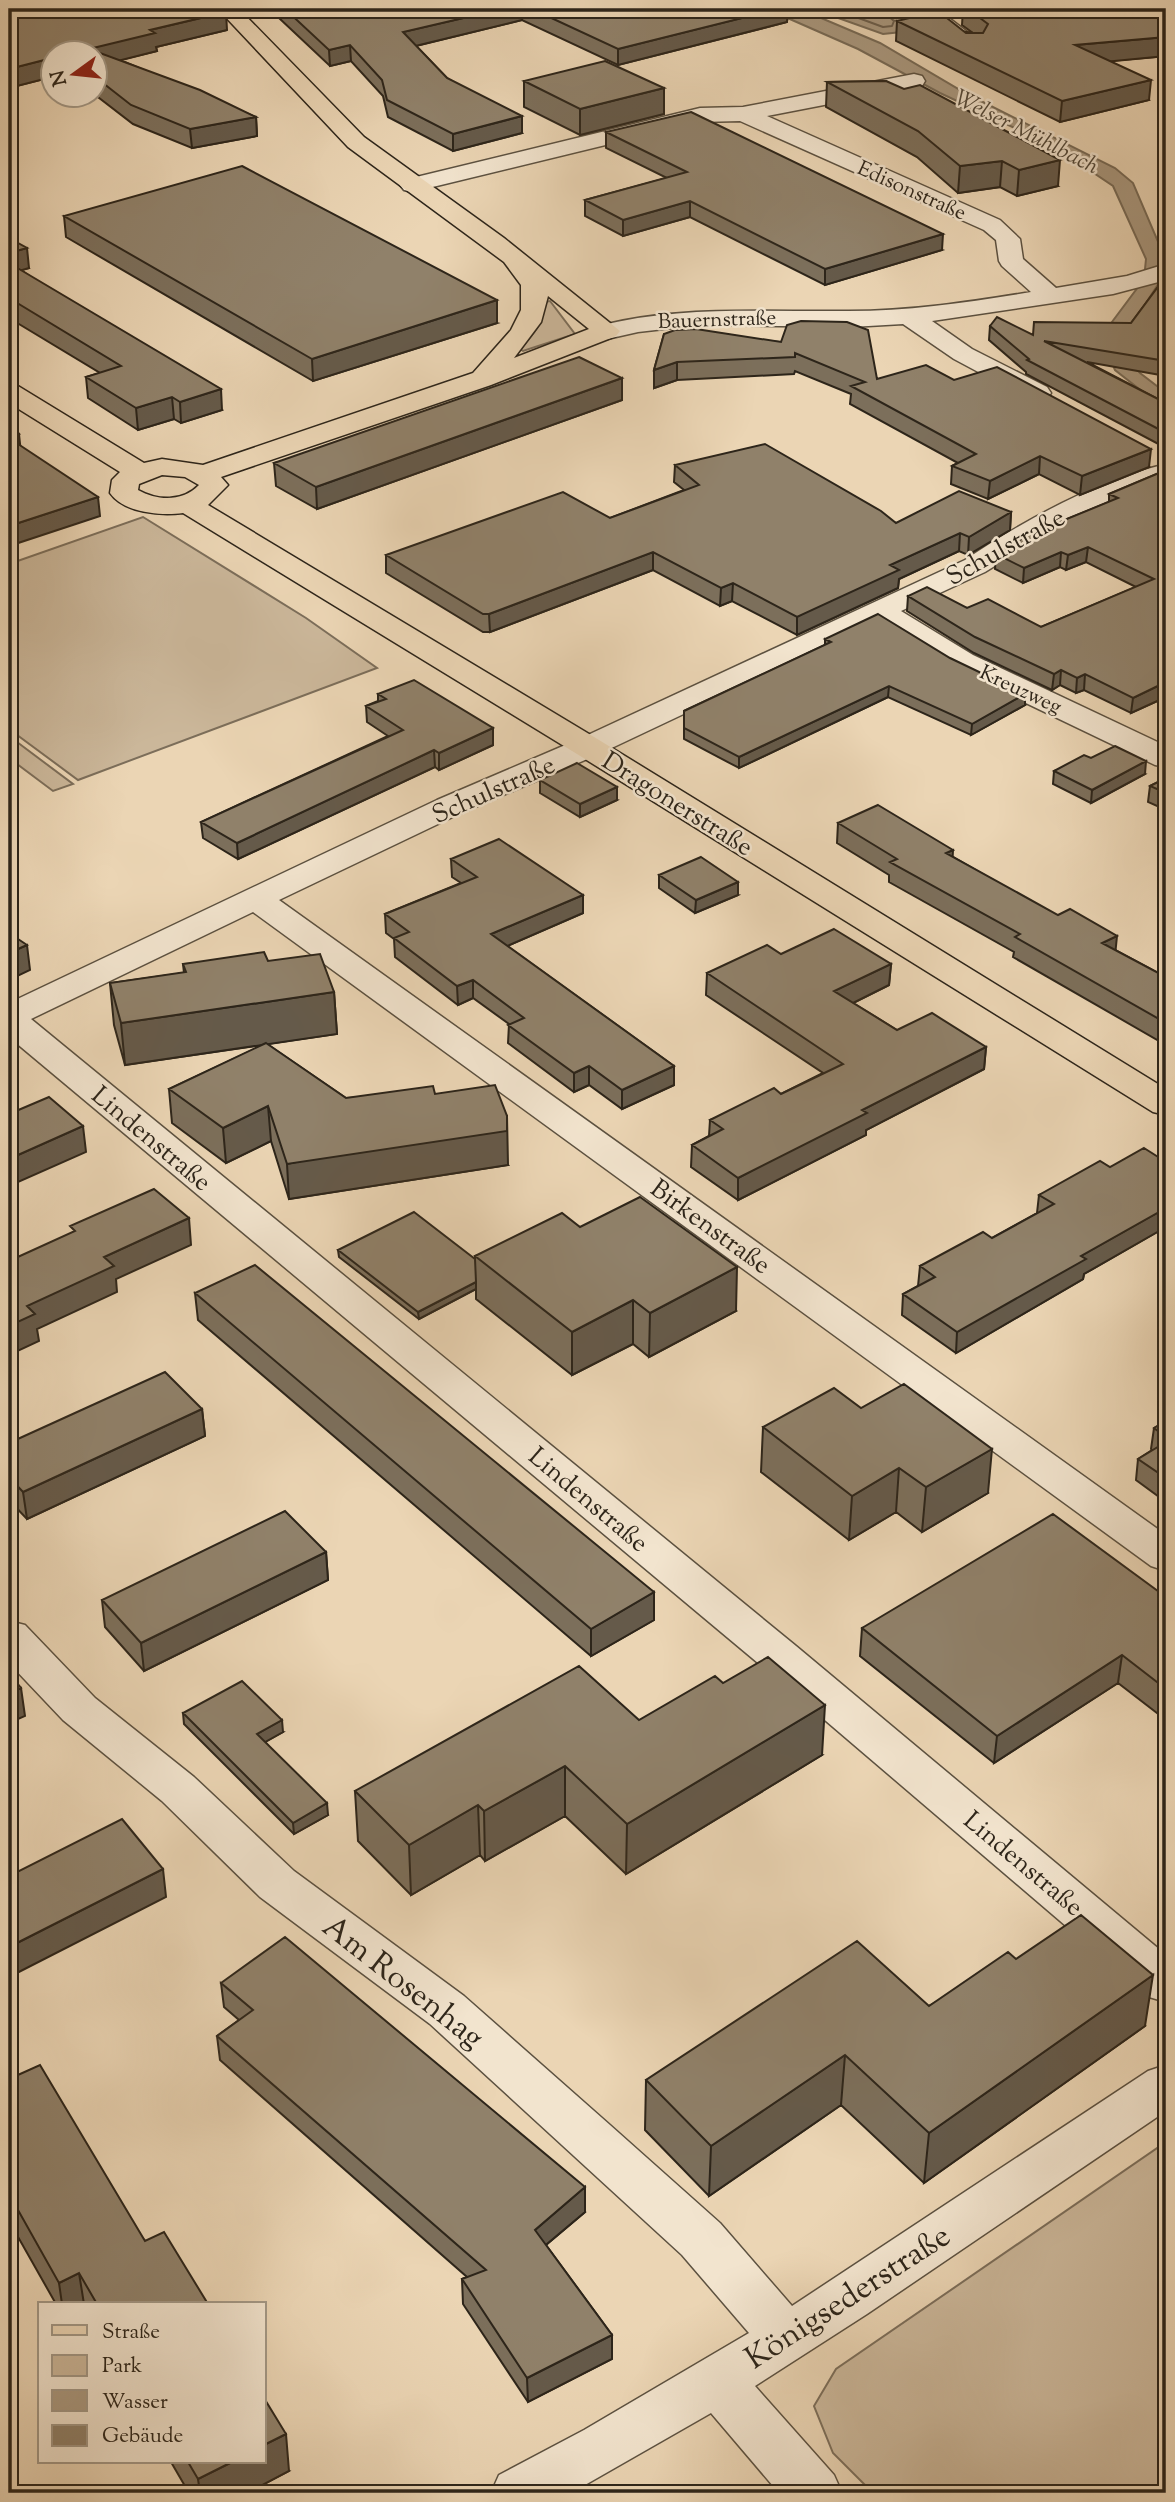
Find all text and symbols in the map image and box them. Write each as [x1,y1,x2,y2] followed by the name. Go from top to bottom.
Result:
[38,38,108,108] north arrow
[45,67,75,89] text: N
[948,83,1104,184] water label: Welser Mühlbach
[852,154,971,229] street label: Edisonstraße
[657,304,777,338] street label: Bauernstraße
[940,500,1072,596] street label: Schulstraße
[974,659,1066,723] street label: Kreuzweg
[594,744,760,866] street label: Dragonerstraße
[427,748,561,835] street label: Schulstraße
[82,1079,218,1201] street label: Lindenstraße
[642,1172,777,1284] street label: Birkenstraße
[519,1440,655,1562] street label: Lindenstraße
[954,1804,1090,1926] street label: Lindenstraße
[312,1906,493,2061] street label: Am Rosenhag
[737,2215,961,2382] street label: Königsederstraße
[38,2302,266,2464] legend
[102,2318,160,2348] text: Straße
[102,2352,143,2382] text: Park
[102,2388,168,2418] text: Wasser
[102,2422,183,2452] text: Gebäude

